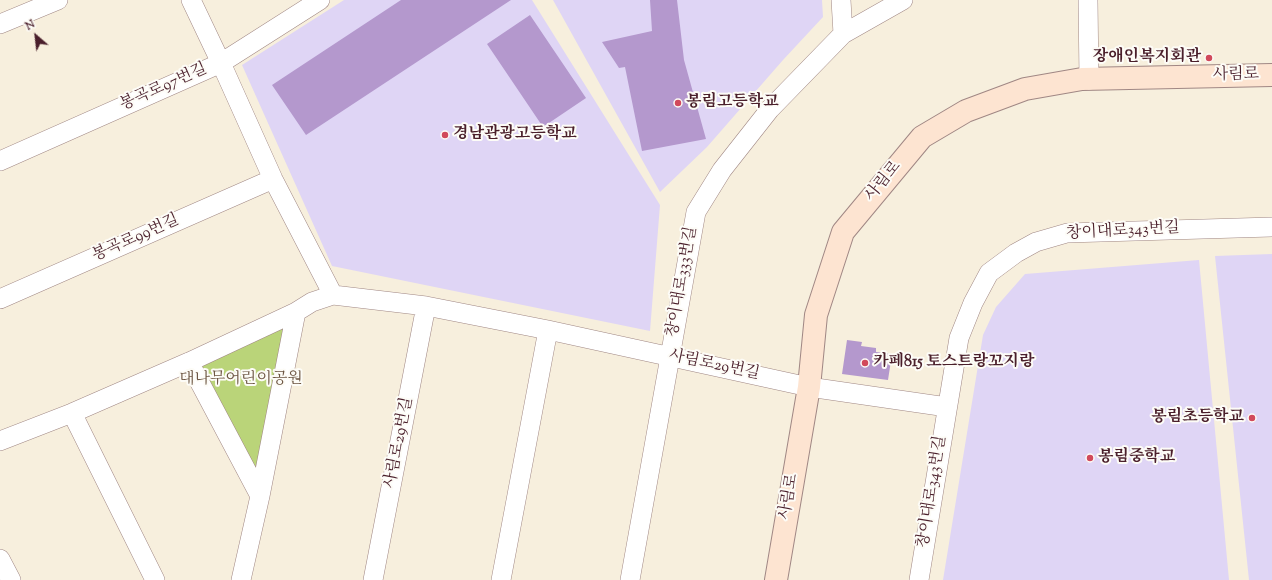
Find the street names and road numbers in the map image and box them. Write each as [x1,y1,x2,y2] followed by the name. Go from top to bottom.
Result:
[118,60,210,116] street label: 봉곡로97번길
[1213,66,1259,86] street label: 사림로
[862,158,906,206] street label: 사림로
[90,211,182,267] street label: 봉곡로99번길
[1066,219,1180,245] street label: 창이대로343번길
[664,225,702,339] street label: 창이대로333번길
[667,347,761,385] street label: 사림로29번길
[382,396,418,490] street label: 사림로29번길
[915,434,951,550] street label: 창이대로343번길
[777,473,803,521] street label: 사림로

